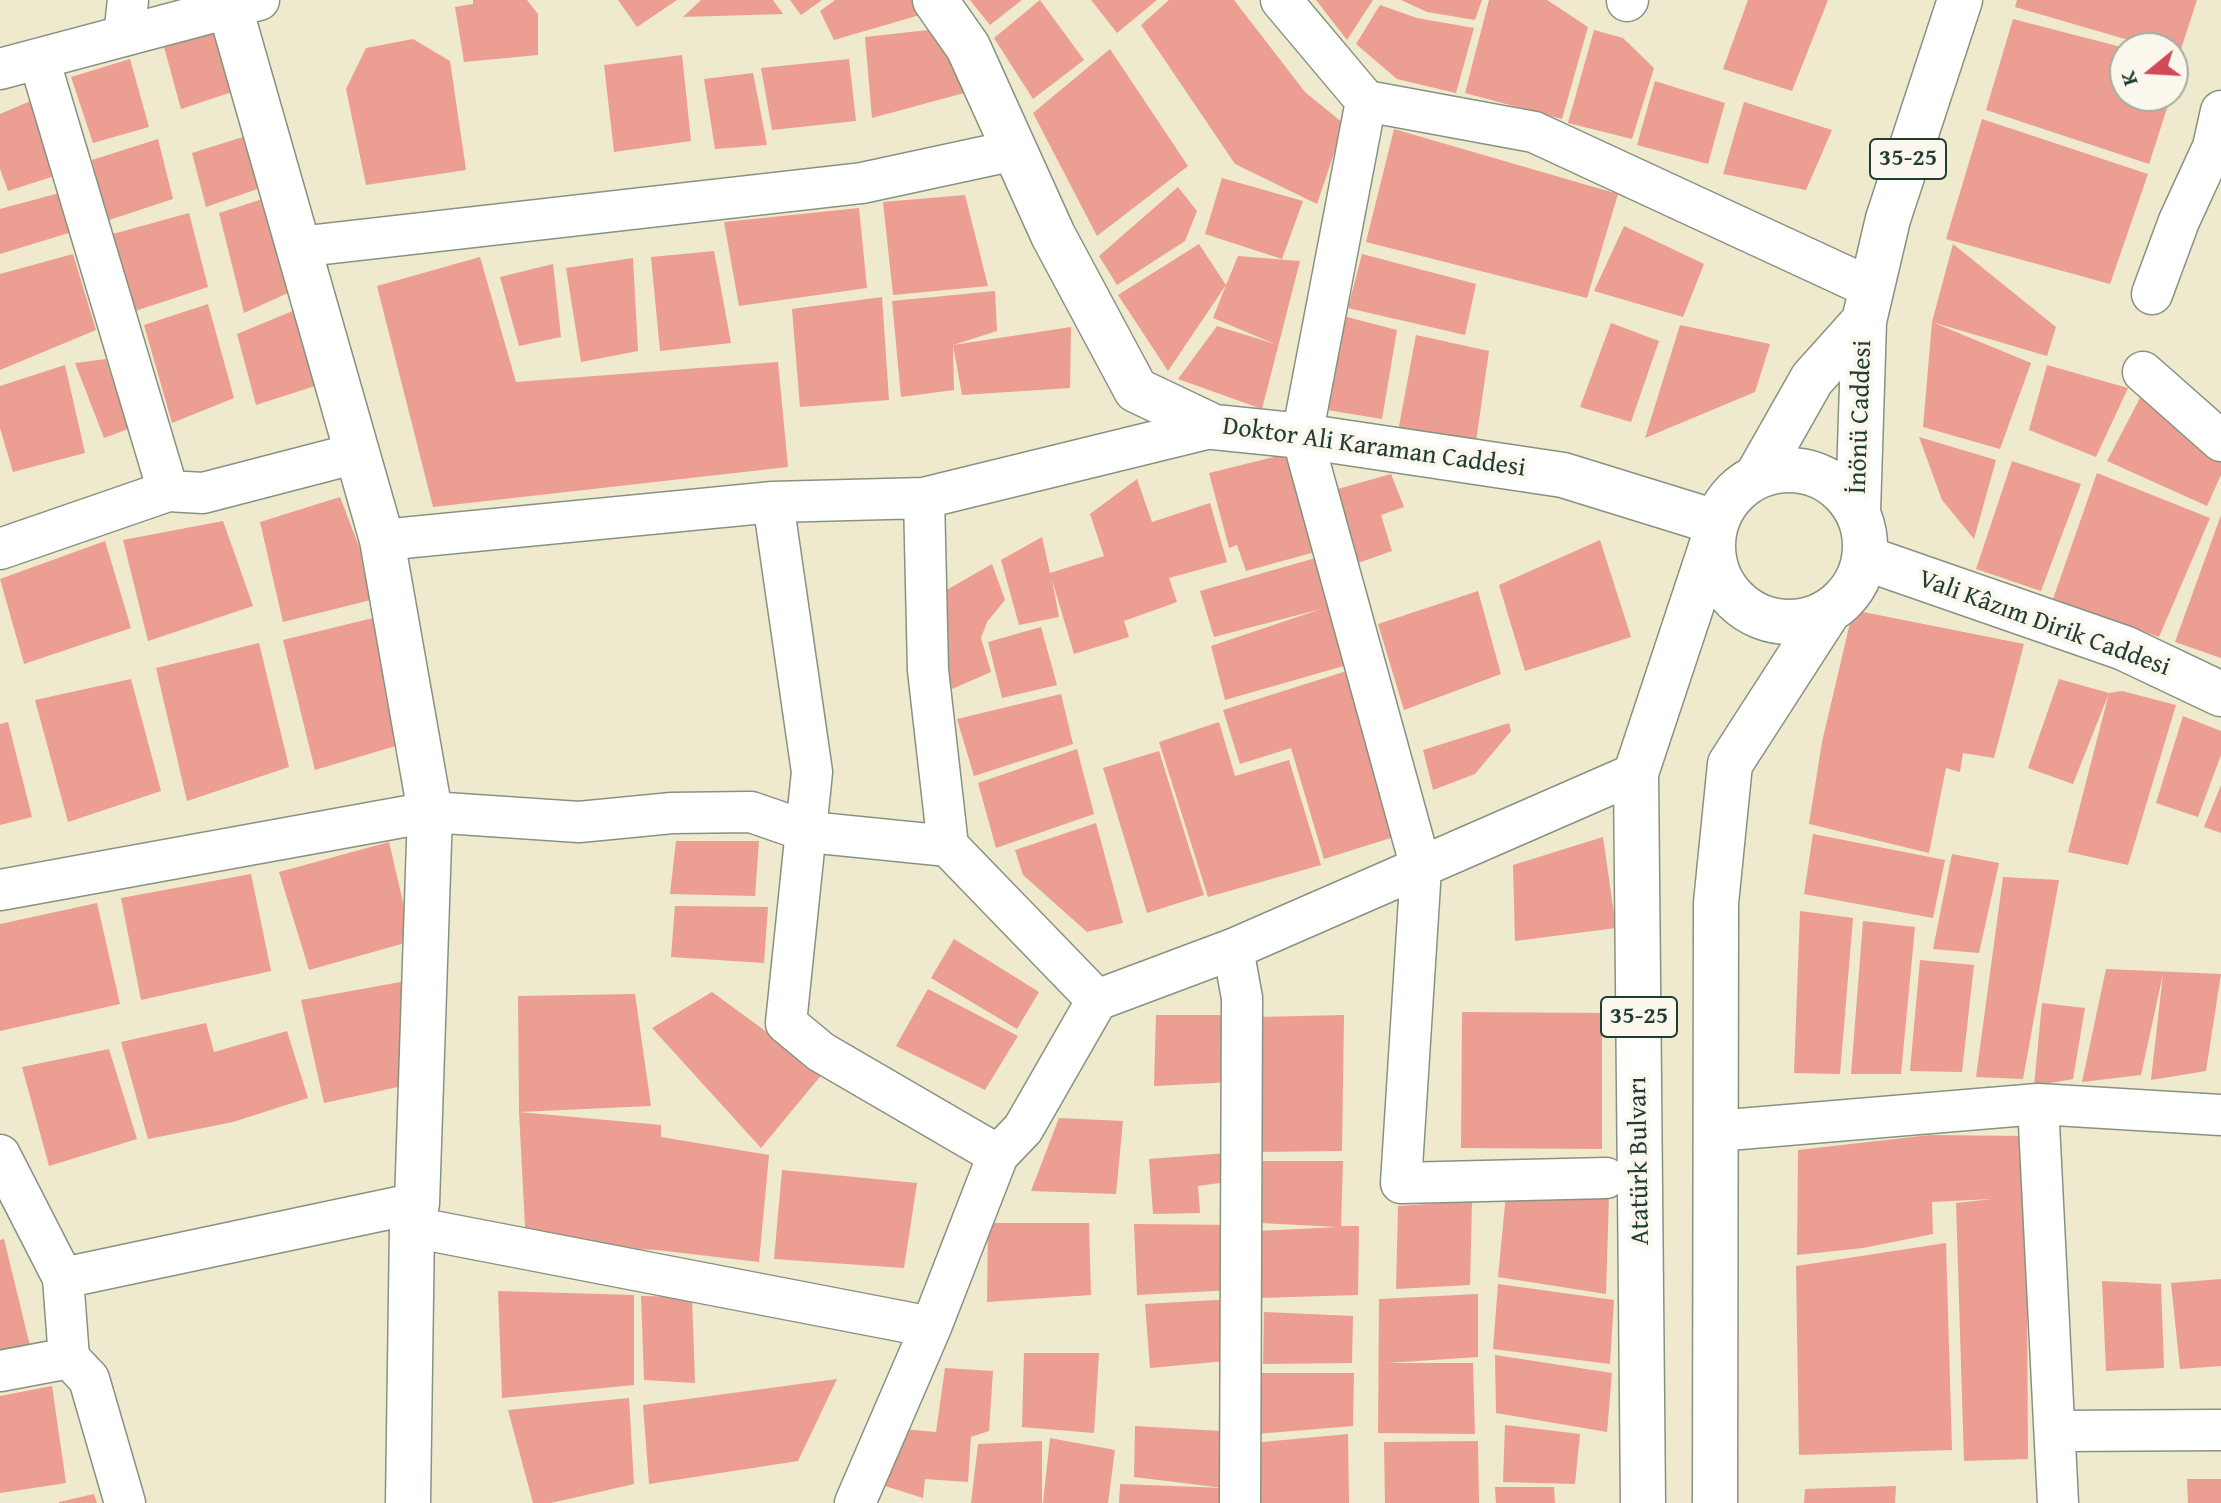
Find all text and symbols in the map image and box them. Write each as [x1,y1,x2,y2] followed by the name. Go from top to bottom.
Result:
[2109,32,2189,112] north arrow
[2111,67,2145,90] text: K
[1870,139,1946,179] road number: 35-25
[1843,339,1879,495] street label: İnönü Caddesi
[1221,411,1527,485] street label: Doktor Ali Karaman Caddesi
[1914,564,2174,684] street label: Vali Kâzım Dirik Caddesi
[1601,997,1677,1037] road number: 35-25
[1623,1076,1657,1246] street label: Atatürk Bulvarı

